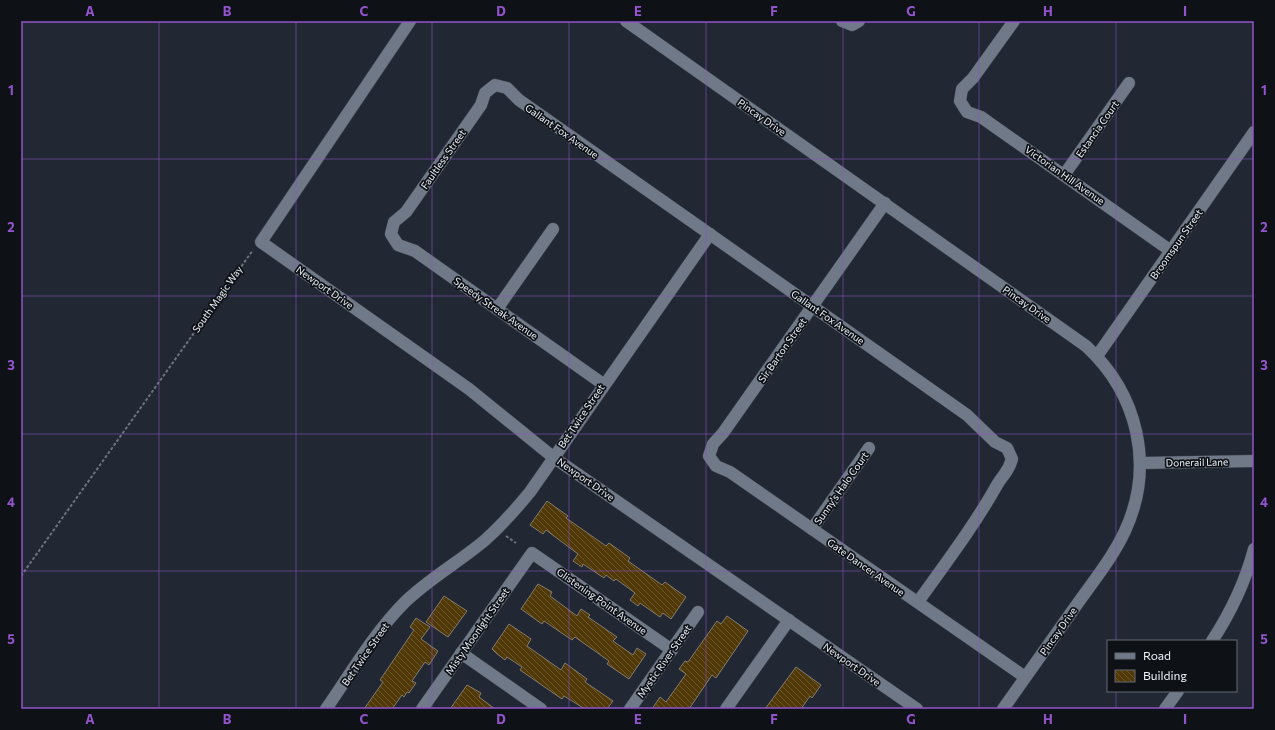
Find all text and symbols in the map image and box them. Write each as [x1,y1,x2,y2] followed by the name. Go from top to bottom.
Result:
[85,3,95,19] text: A
[223,3,232,19] text: B
[360,3,369,19] text: C
[496,3,506,19] text: D
[634,3,642,19] text: E
[770,3,778,19] text: F
[906,3,916,19] text: G
[1043,3,1053,19] text: H
[1183,3,1187,19] text: I
[8,82,14,98] text: 1
[1261,82,1267,98] text: 1
[736,96,788,138] street label: Pincay Drive
[1073,98,1121,160] street label: Estancia Court
[523,101,601,161] street label: Gallant Fox Avenue
[418,127,468,191] street label: Faultless Street
[1023,143,1107,207] street label: Victorian Hill Avenue
[1147,207,1205,281] street label: Broomspun Street
[7,219,15,235] text: 2
[1260,219,1268,235] text: 2
[190,263,244,335] street label: South Magic Way
[294,263,356,311] street label: Newport Drive
[452,274,540,342] street label: Speedy Streak Avenue
[1001,283,1053,325] street label: Pincay Drive
[789,287,867,347] street label: Gallant Fox Avenue
[755,315,809,385] street label: Sir Barton Street
[7,357,15,373] text: 3
[1260,357,1268,373] text: 3
[555,382,607,450] street label: Bet Twice Street
[811,449,871,527] street label: Sunny's Halo Court
[555,455,617,503] street label: Newport Drive
[1166,455,1228,469] street label: Donerail Lane
[7,494,15,510] text: 4
[1260,494,1268,510] text: 4
[825,536,907,598] street label: Gate Dancer Avenue
[555,565,649,637] street label: Glistening Point Avenue
[443,585,511,677] street label: Misty Moonlght Street
[1037,605,1079,657] street label: Pincay Drive
[339,620,391,688] street label: Bet Twice Street
[634,622,694,700] street label: Mystic River Street
[7,631,15,647] text: 5
[1260,631,1268,647] text: 5
[821,640,883,688] street label: Newport Drive
[1107,640,1237,692] legend
[1143,648,1171,662] text: Road
[1143,668,1187,682] text: Building
[85,711,95,727] text: A
[223,711,232,727] text: B
[360,711,369,727] text: C
[496,711,506,727] text: D
[634,711,642,727] text: E
[770,711,778,727] text: F
[906,711,916,727] text: G
[1043,711,1053,727] text: H
[1183,711,1187,727] text: I

